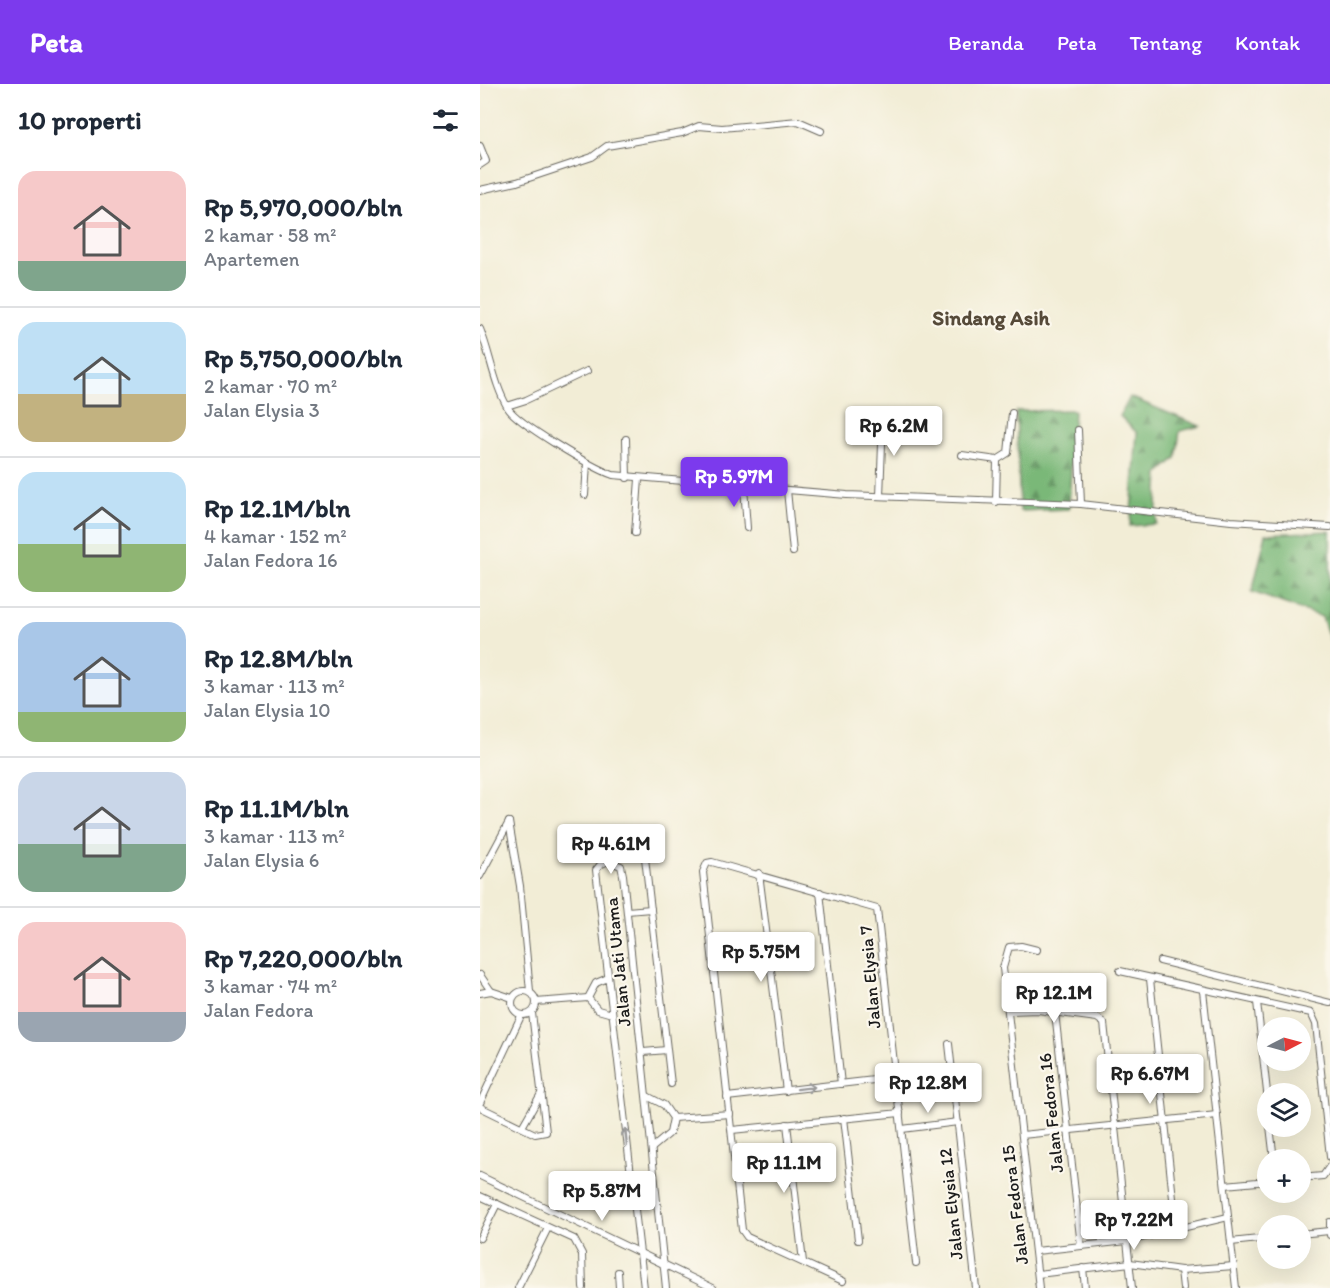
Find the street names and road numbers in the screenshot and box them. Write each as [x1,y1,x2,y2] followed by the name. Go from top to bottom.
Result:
[600,896,636,1028] street label: Jalan Jati Utama
[855,925,885,1029] street label: Jalan Elysia 7
[1034,1052,1068,1174] street label: Jalan Fedora 16
[997,1144,1033,1266] street label: Jalan Fedora 15
[934,1147,968,1261] street label: Jalan Elysia 12

